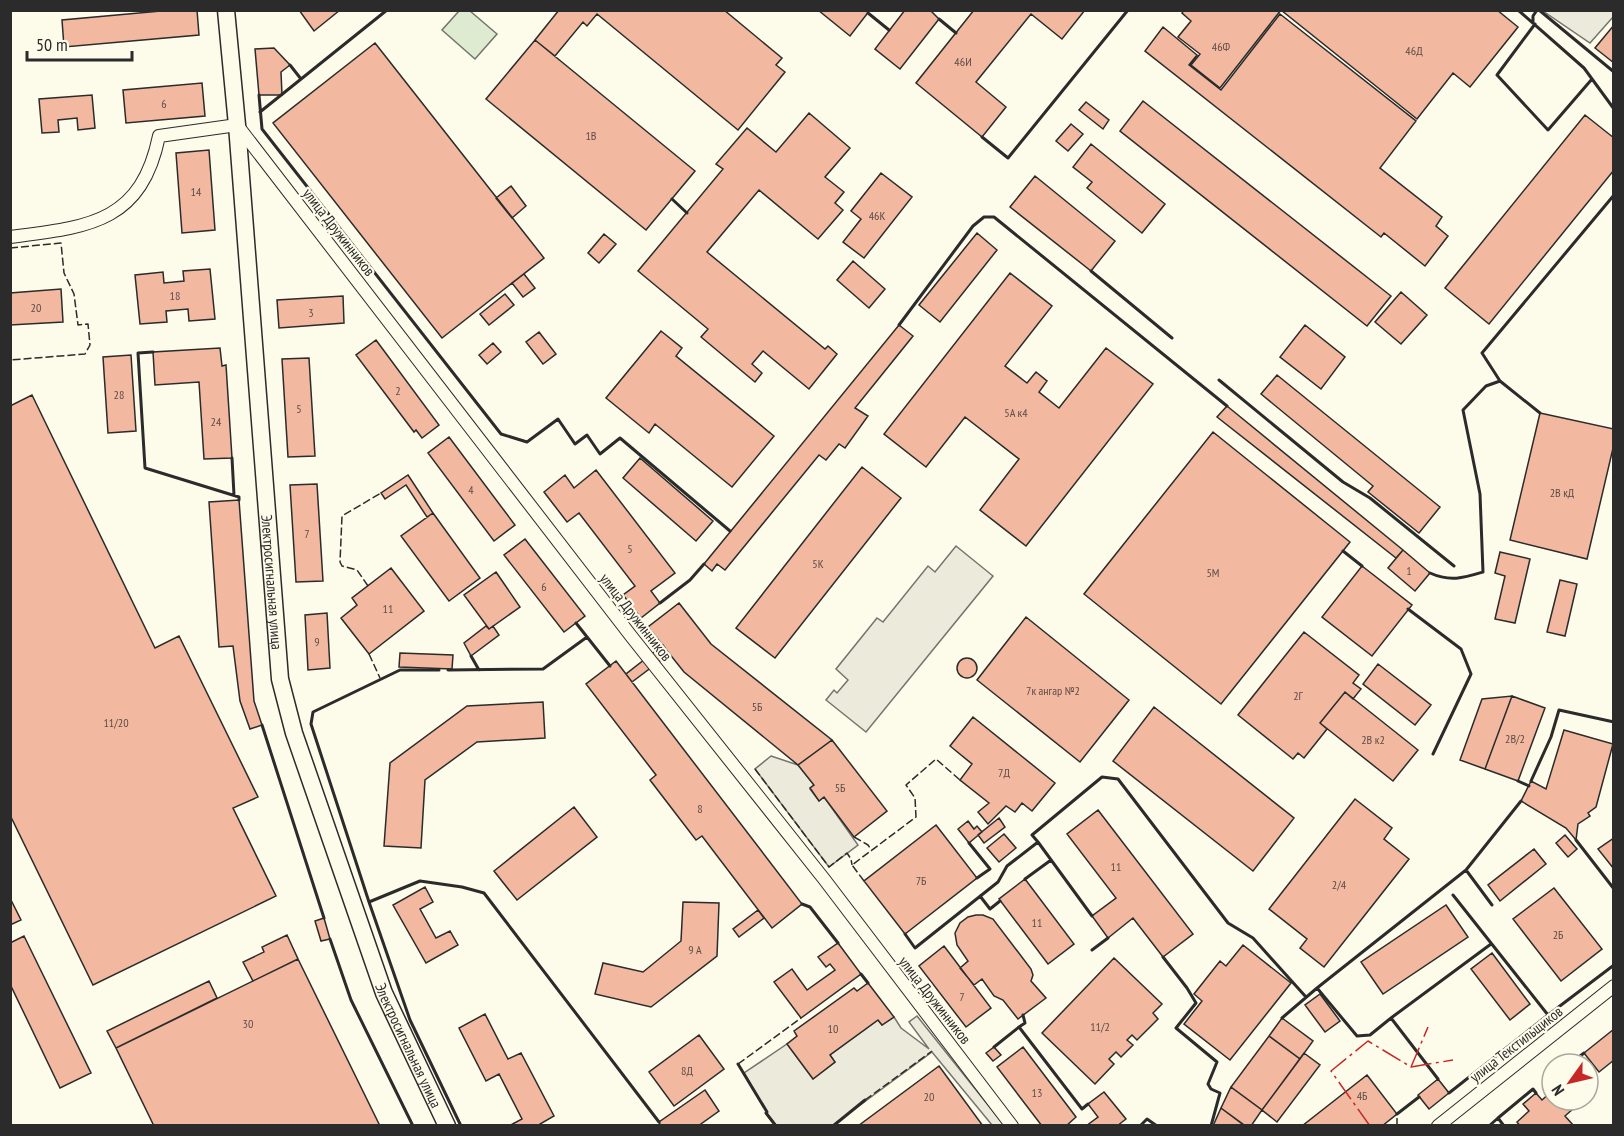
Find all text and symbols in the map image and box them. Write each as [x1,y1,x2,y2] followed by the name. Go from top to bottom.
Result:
[27,24,132,62] scale bar
[36,33,68,56] text: 50 m
[1212,39,1231,54] house number: 46Ф
[1405,43,1423,58] house number: 46Д
[954,54,972,69] house number: 46И
[161,96,167,111] house number: 6
[585,128,597,143] house number: 1В
[191,184,202,199] house number: 14
[299,184,379,280] street label: улица Дружинников
[869,208,885,223] house number: 46К
[170,288,180,303] house number: 18
[31,300,41,315] house number: 20
[308,305,314,320] house number: 3
[395,383,401,398] house number: 2
[114,387,124,402] house number: 28
[296,401,302,416] house number: 5
[1004,405,1028,420] house number: 5А к4
[211,414,222,429] house number: 24
[468,482,474,497] house number: 4
[1550,485,1575,500] house number: 2В кД
[258,514,287,650] street label: Электросигнальная улица
[304,526,310,541] house number: 7
[627,541,633,556] house number: 5
[812,556,824,571] house number: 5К
[1406,563,1412,578] house number: 1
[1206,565,1220,580] house number: 5М
[596,569,676,665] street label: улица Дружинников
[541,579,547,594] house number: 6
[383,601,393,616] house number: 11
[314,634,320,649] house number: 9
[1026,683,1080,698] house number: 7к ангар №2
[1293,688,1304,703] house number: 2Г
[752,699,762,714] house number: 5Б
[103,715,129,730] house number: 11/20
[1505,731,1525,746] house number: 2В/2
[1361,732,1385,747] house number: 2В к2
[998,765,1010,780] house number: 7Д
[835,780,845,795] house number: 5Б
[697,801,703,816] house number: 8
[1111,859,1121,874] house number: 11
[916,873,926,888] house number: 7Б
[1332,877,1347,892] house number: 2/4
[1032,915,1042,930] house number: 11
[1553,927,1563,942] house number: 2Б
[688,942,702,957] house number: 9 А
[895,952,975,1048] street label: улица Дружинников
[372,981,446,1111] street label: Электросигнальная улица
[959,989,965,1004] house number: 7
[1466,1002,1566,1086] street label: улица Текстильщиков
[243,1016,253,1031] house number: 30
[1090,1019,1110,1034] house number: 11/2
[828,1021,838,1036] house number: 10
[1540,1052,1600,1112] north arrow
[681,1063,693,1078] house number: 8Д
[1547,1081,1568,1100] text: N
[1032,1085,1042,1100] house number: 13
[1357,1088,1367,1103] house number: 4Б
[924,1089,934,1104] house number: 20

